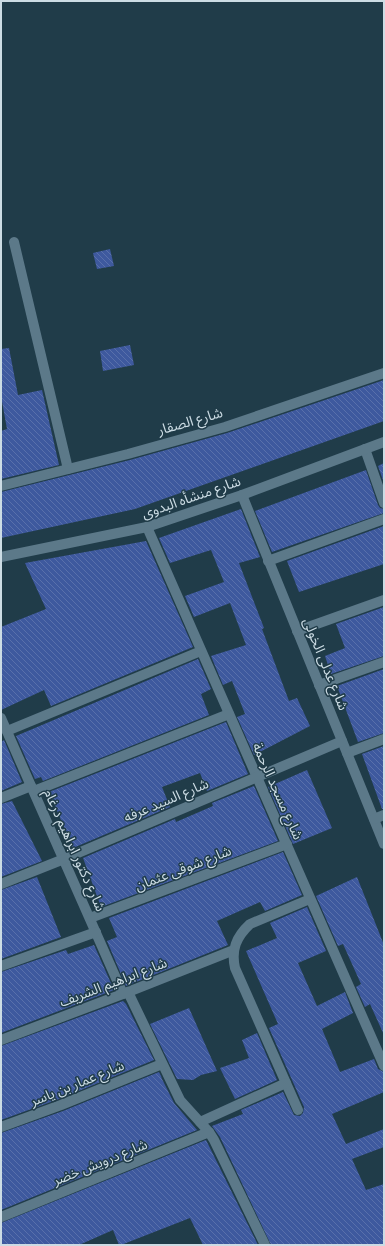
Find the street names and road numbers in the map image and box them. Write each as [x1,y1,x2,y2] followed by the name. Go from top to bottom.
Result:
[154,403,225,441] street label: شارع الصقار
[139,472,244,524] street label: شارع منشأه البدوى
[297,615,353,714] street label: شارع عدلى الخولى
[247,740,307,843] street label: شارع مسجد الرحمة
[121,774,212,828] street label: شارع السيد عرفه
[38,786,110,915] street label: شارع دكتور ابراهيم درغام
[132,841,234,897] street label: شارع شوقى عثمان
[57,953,170,1013] street label: شارع ابراهيم الشريف
[26,1056,127,1112] street label: شارع عمار بن ياسر
[49,1135,151,1191] street label: شارع درويش خضر

